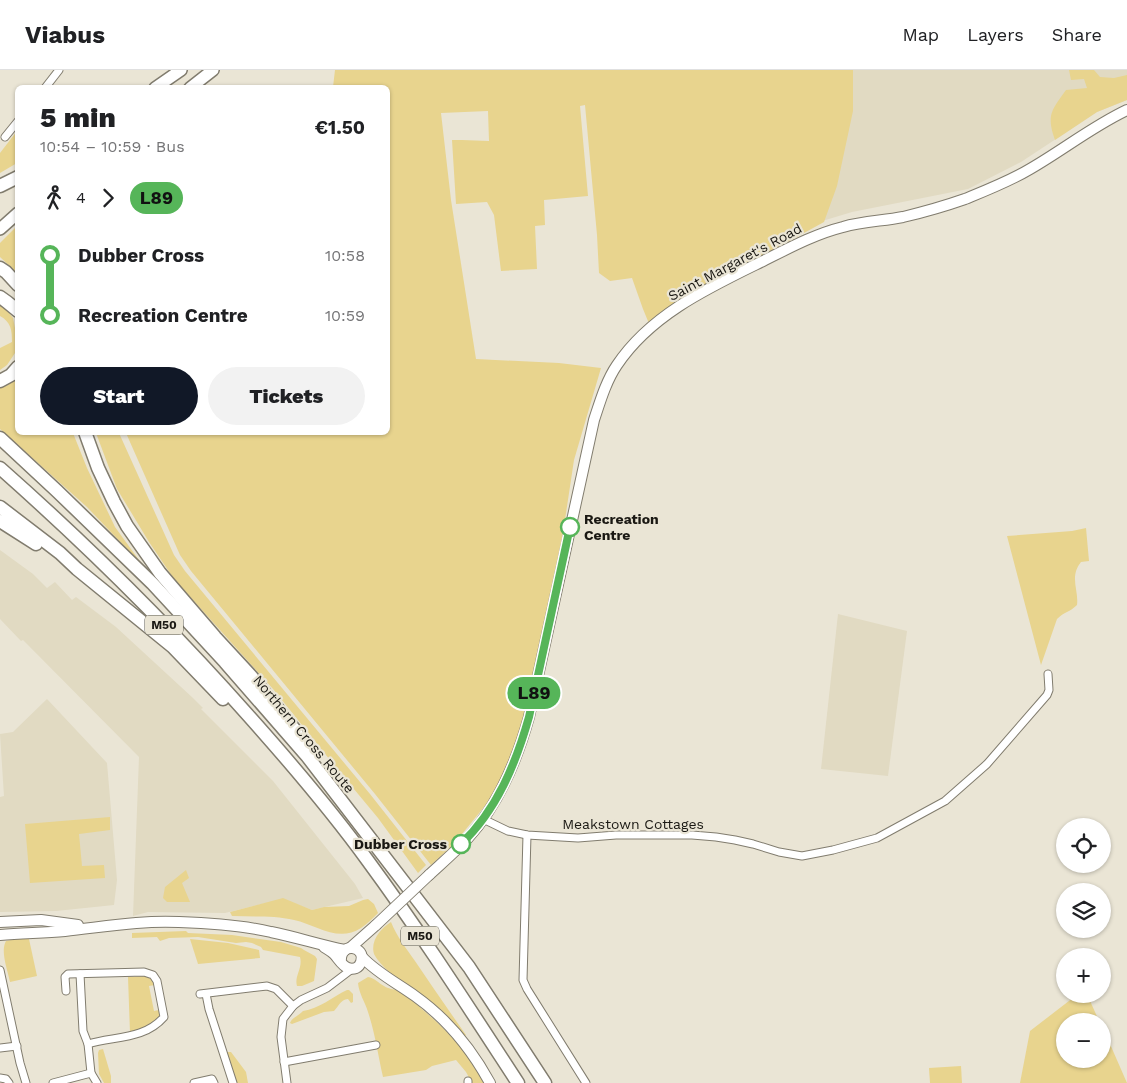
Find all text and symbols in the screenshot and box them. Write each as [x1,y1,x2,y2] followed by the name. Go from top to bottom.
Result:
[25,21,105,49] text: Viabus
[902,24,939,45] text: Map
[967,24,1024,45] text: Layers
[1052,24,1102,45] text: Share
[40,101,116,134] text: 5 min
[315,116,365,139] text: €1.50
[40,137,185,156] text: 10:54 – 10:59 · Bus
[40,184,68,212] icon: walk
[94,184,122,212] icon: forward
[140,187,173,208] text: L89
[76,188,86,207] text: 4
[666,220,804,304] street label: Saint Margaret's Road
[78,244,204,267] text: Dubber Cross
[325,246,365,265] text: 10:58
[78,304,248,327] text: Recreation Centre
[325,306,365,325] text: 10:59
[40,367,198,425] button: Start
[208,367,365,425] button: Tickets
[584,511,659,543] place label: Recreation Centre
[560,517,580,537] marker: Recreation Centre
[145,616,183,634] road number: M50
[250,672,358,796] street label: Northern Cross Route
[505,677,563,709] line badge: L89
[517,682,551,703] text: L89
[562,816,704,832] street label: Meakstown Cottages
[1056,818,1111,1068] map controls
[1056,818,1111,873] button: locate
[451,834,471,854] marker: Dubber Cross
[354,836,448,852] place label: Dubber Cross
[1056,883,1111,938] button: layers
[401,926,439,946] road number: M50
[1056,948,1111,1003] button: +
[1056,1013,1111,1068] button: −

